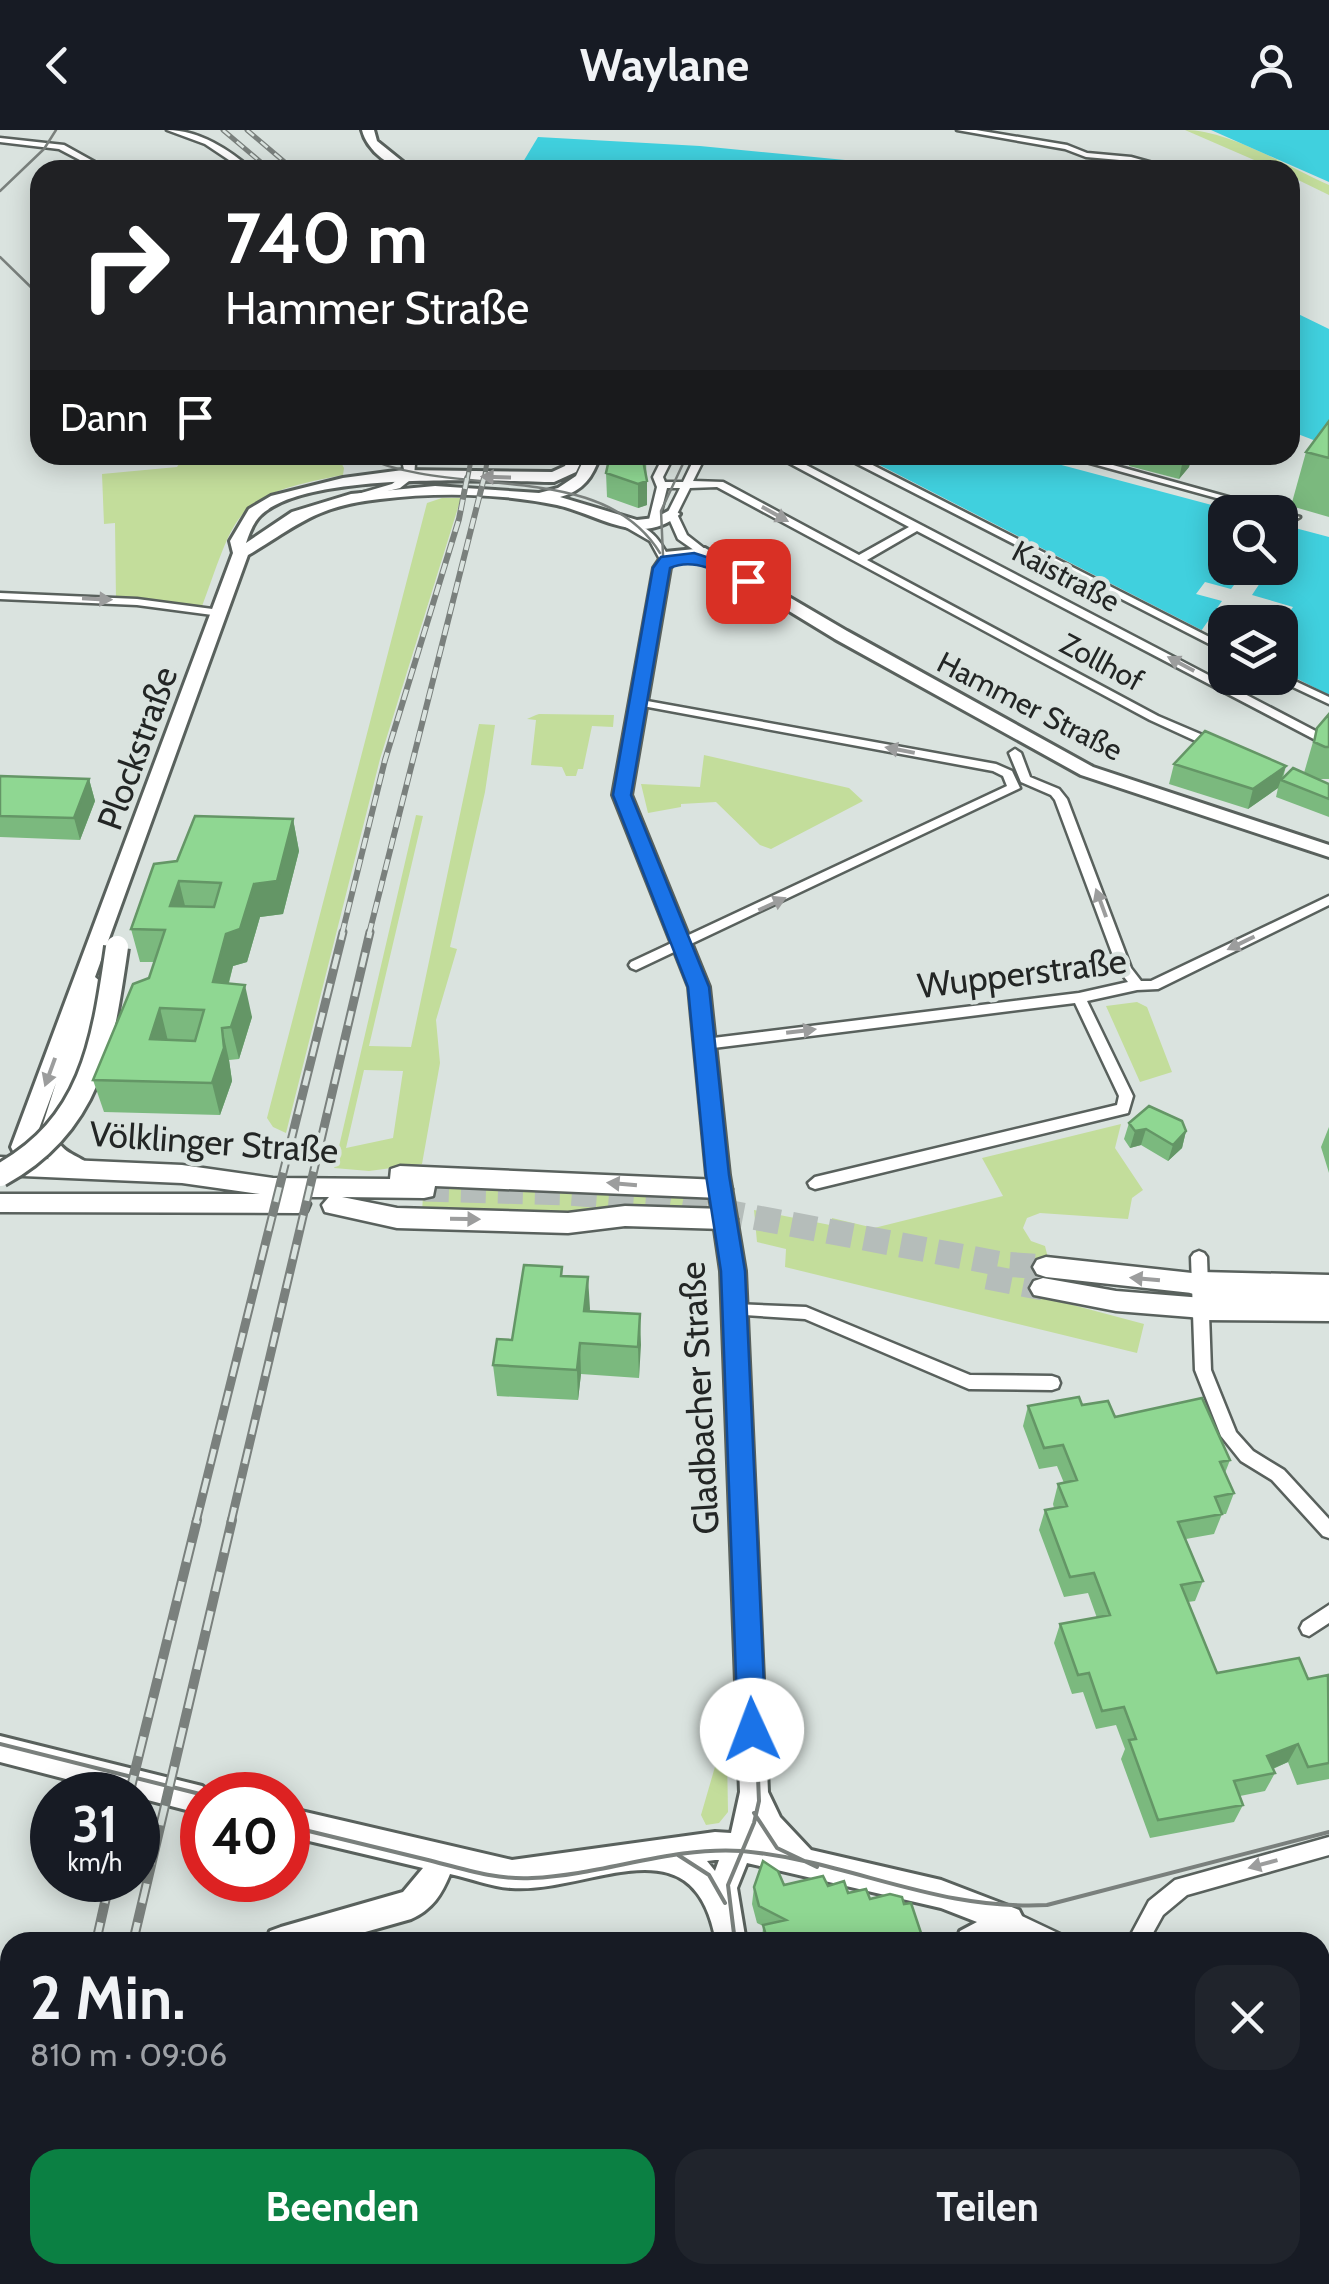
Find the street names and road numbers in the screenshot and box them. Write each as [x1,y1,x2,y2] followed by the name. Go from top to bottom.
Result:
[1006,532,1126,620] street label: Kaistraße
[1054,625,1150,699] street label: Zollhof
[931,643,1129,769] street label: Hammer Straße
[88,660,186,836] street label: Plockstraße
[915,939,1129,1007] street label: Wupperstraße
[88,1112,340,1172] street label: Völklinger Straße
[670,1261,728,1535] street label: Gladbacher Straße

